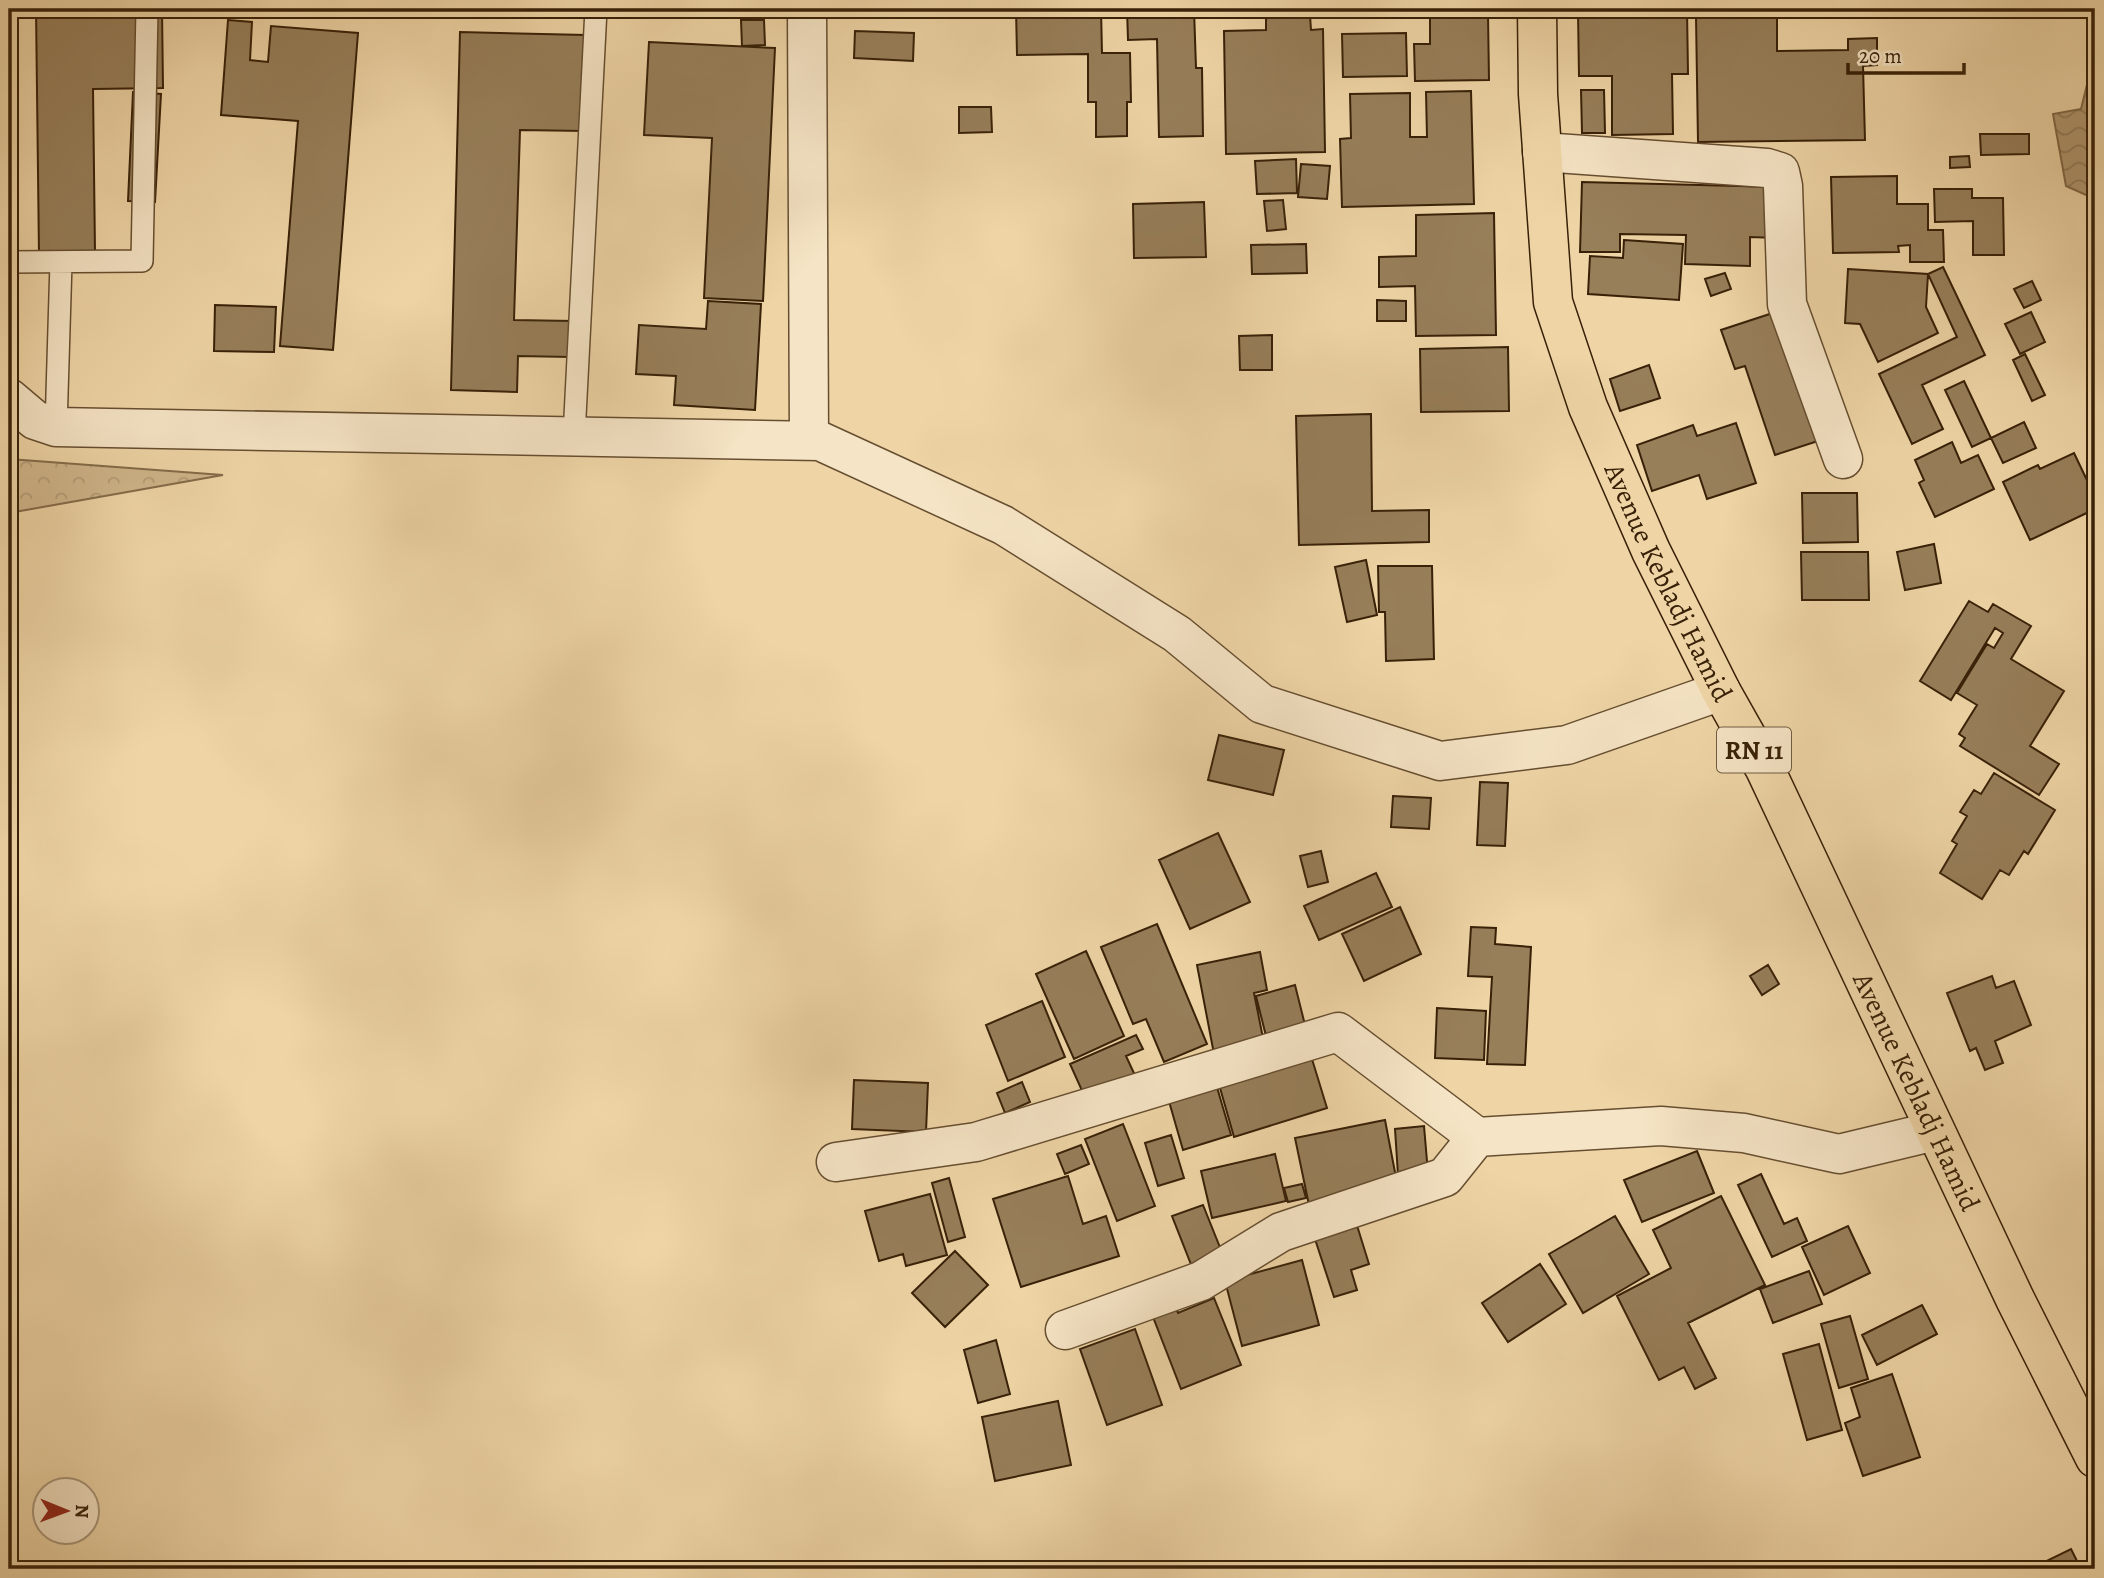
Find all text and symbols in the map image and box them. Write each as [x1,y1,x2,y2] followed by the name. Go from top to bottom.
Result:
[1848,32,1964,76] scale bar
[1859,42,1902,70] text: 20 m
[1594,456,1742,710] street label: Avenue Kebladj Hamid
[1717,728,1791,772] road number: RN 11
[1843,965,1989,1218] street label: Avenue Kebladj Hamid
[32,1476,102,1546] north arrow
[69,1504,95,1519] text: N

